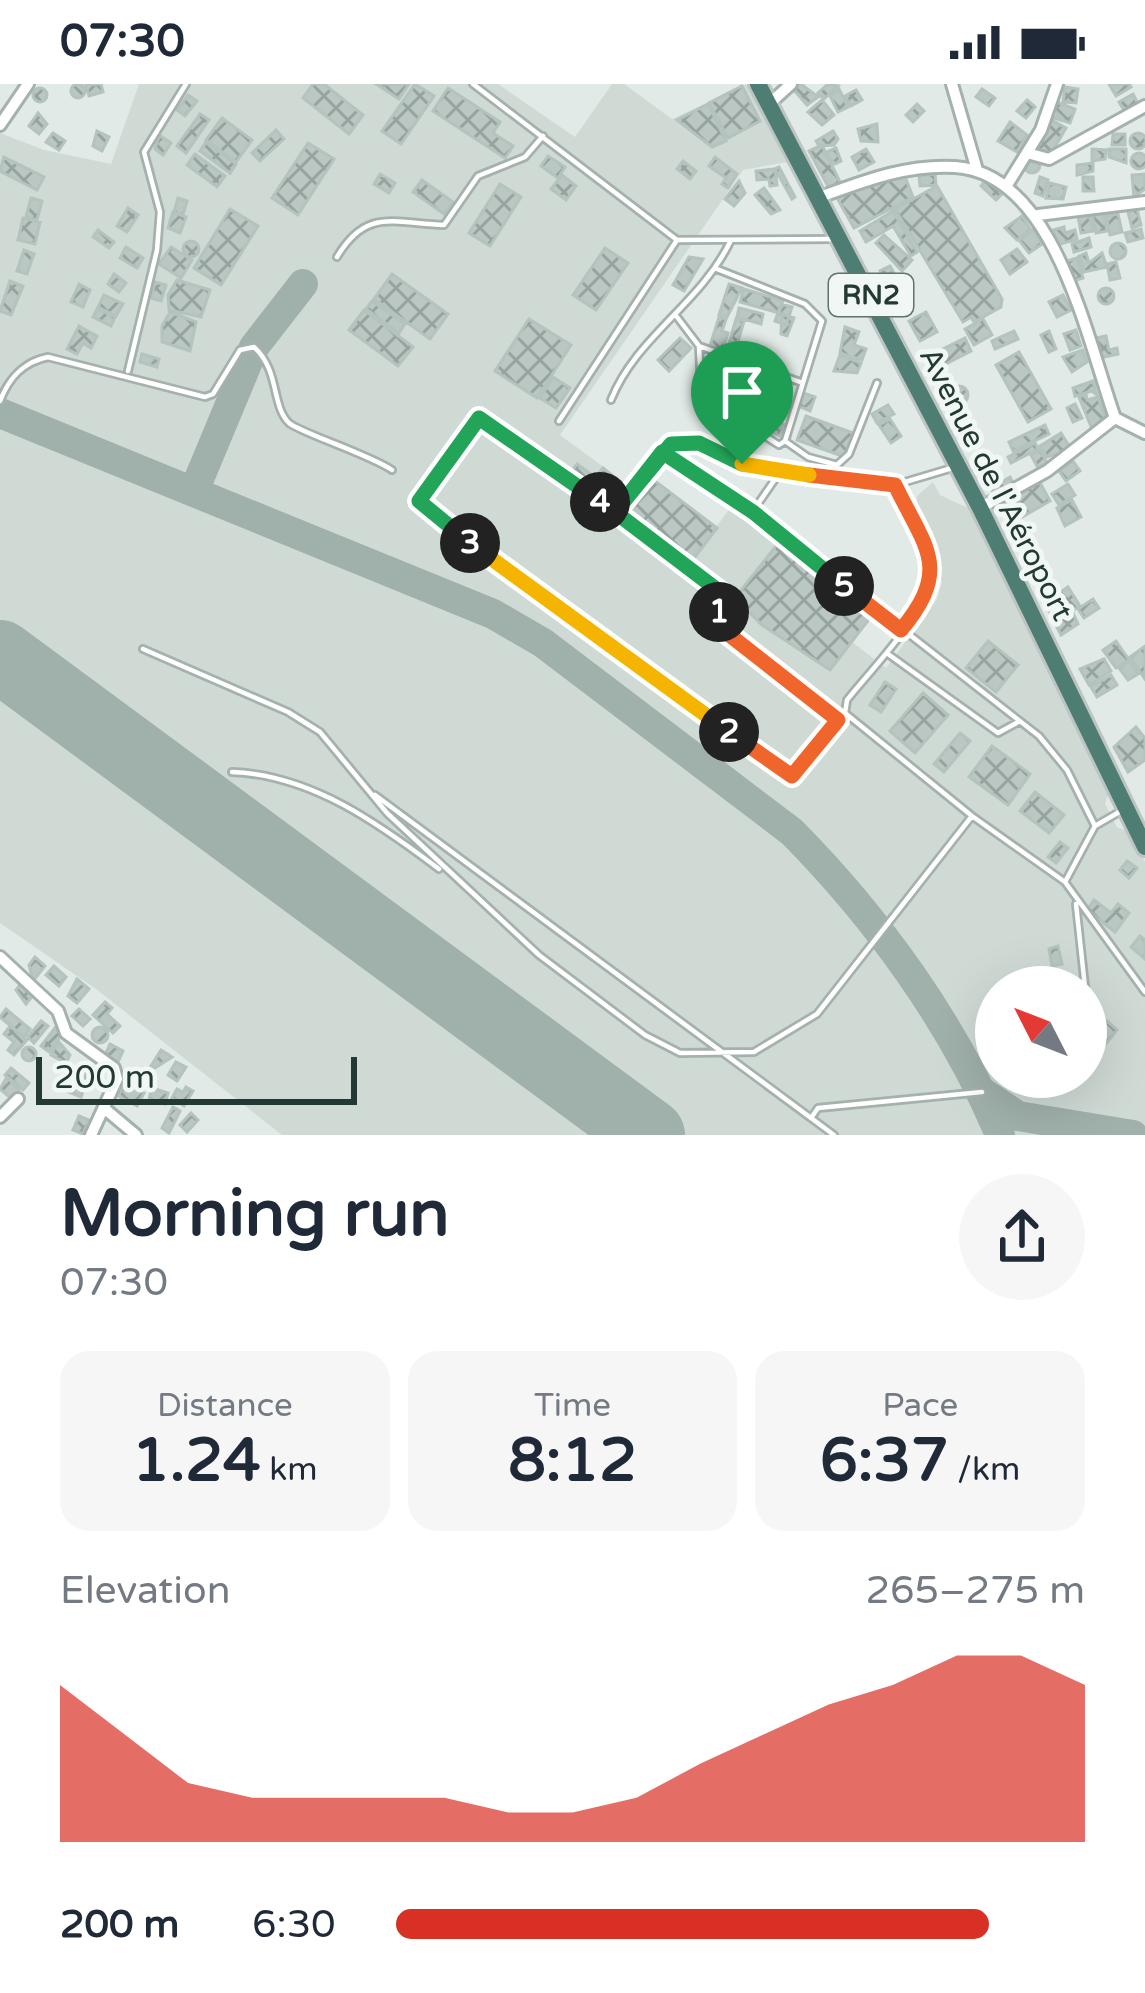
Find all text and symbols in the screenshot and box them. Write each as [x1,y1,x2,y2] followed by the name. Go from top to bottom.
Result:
[60,15,185,69] text: 07:30
[829,274,913,316] road number: RN2
[691,341,793,464] pin
[911,341,1081,627] street label: Avenue de l'Aéroport
[709,359,775,425] icon: arrive
[570,472,630,532] pin: 4
[590,482,610,521] text: 4
[440,513,500,573] pin: 3
[460,523,480,562] text: 3
[814,556,874,616] pin: 5
[834,566,854,605] text: 5
[689,582,749,642] pin: 1
[709,592,729,631] text: 1
[699,702,759,762] pin: 2
[719,712,739,751] text: 2
[975,966,1107,1098] north arrow
[975,966,1107,1098] map controls
[36,1051,357,1104] scale bar
[54,1058,155,1097] text: 200 m
[60,1174,450,1254] text: Morning run
[959,1174,1085,1300] button: share
[60,1259,168,1306] text: 07:30
[157,1386,293,1425] text: Distance
[534,1386,611,1425] text: Time
[882,1386,958,1425] text: Pace
[132,1425,261,1497] text: 1.24
[508,1425,637,1497] text: 8:12
[820,1425,949,1497] text: 6:37
[261,1450,318,1489] text: km
[949,1450,1020,1489] text: /km
[60,1567,230,1614] text: Elevation
[865,1567,1085,1614] text: 265–275 m
[60,1901,179,1948] text: 200 m
[252,1901,336,1948] text: 6:30

